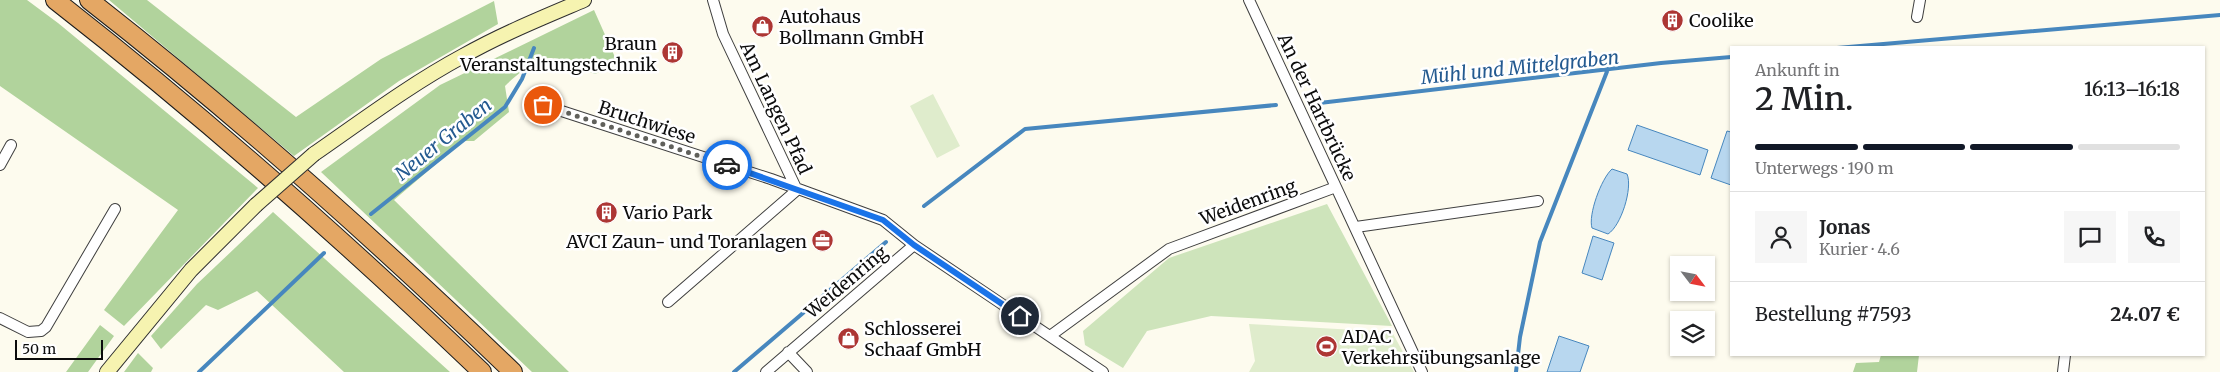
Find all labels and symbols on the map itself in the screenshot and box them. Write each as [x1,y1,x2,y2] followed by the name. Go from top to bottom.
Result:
[778,5,924,49] place label: Autohaus Bollmann GmbH
[1661,8,1685,32] building icon: Coolike
[1689,9,1754,32] place label: Coolike
[751,14,775,38] shop icon: Autohaus Bollmann GmbH
[1272,29,1361,184] street label: An der Hartbrücke
[459,32,658,76] place label: Braun Veranstaltungstechnik
[735,37,817,178] street label: Am Langen Pfad
[661,41,685,65] building icon: Braun Veranstaltungstechnik
[1419,45,1620,89] water label: Mühl und Mittelgraben
[522,84,564,126] pin
[390,93,496,185] water label: Neuer Graben
[596,96,698,148] street label: Bruchwiese
[702,140,752,190] courier
[1196,174,1300,230] street label: Weidenring
[595,200,619,224] building icon: Vario Park
[622,201,713,224] place label: Vario Park
[811,229,835,253] office icon: AVCI Zaun- und Toranlagen
[565,230,807,253] place label: AVCI Zaun- und Toranlagen
[799,241,892,324] street label: Weidenring
[1670,256,1715,301] north arrow
[999,295,1041,337] pin
[864,317,982,361] place label: Schlosserei Schaaf GmbH
[1341,325,1540,369] place label: ADAC Verkehrsübungsanlage
[836,326,860,350] shop icon: Schlosserei Schaaf GmbH
[1314,334,1338,358] sports icon: ADAC Verkehrsübungsanlage
[15,337,102,360] scale bar

